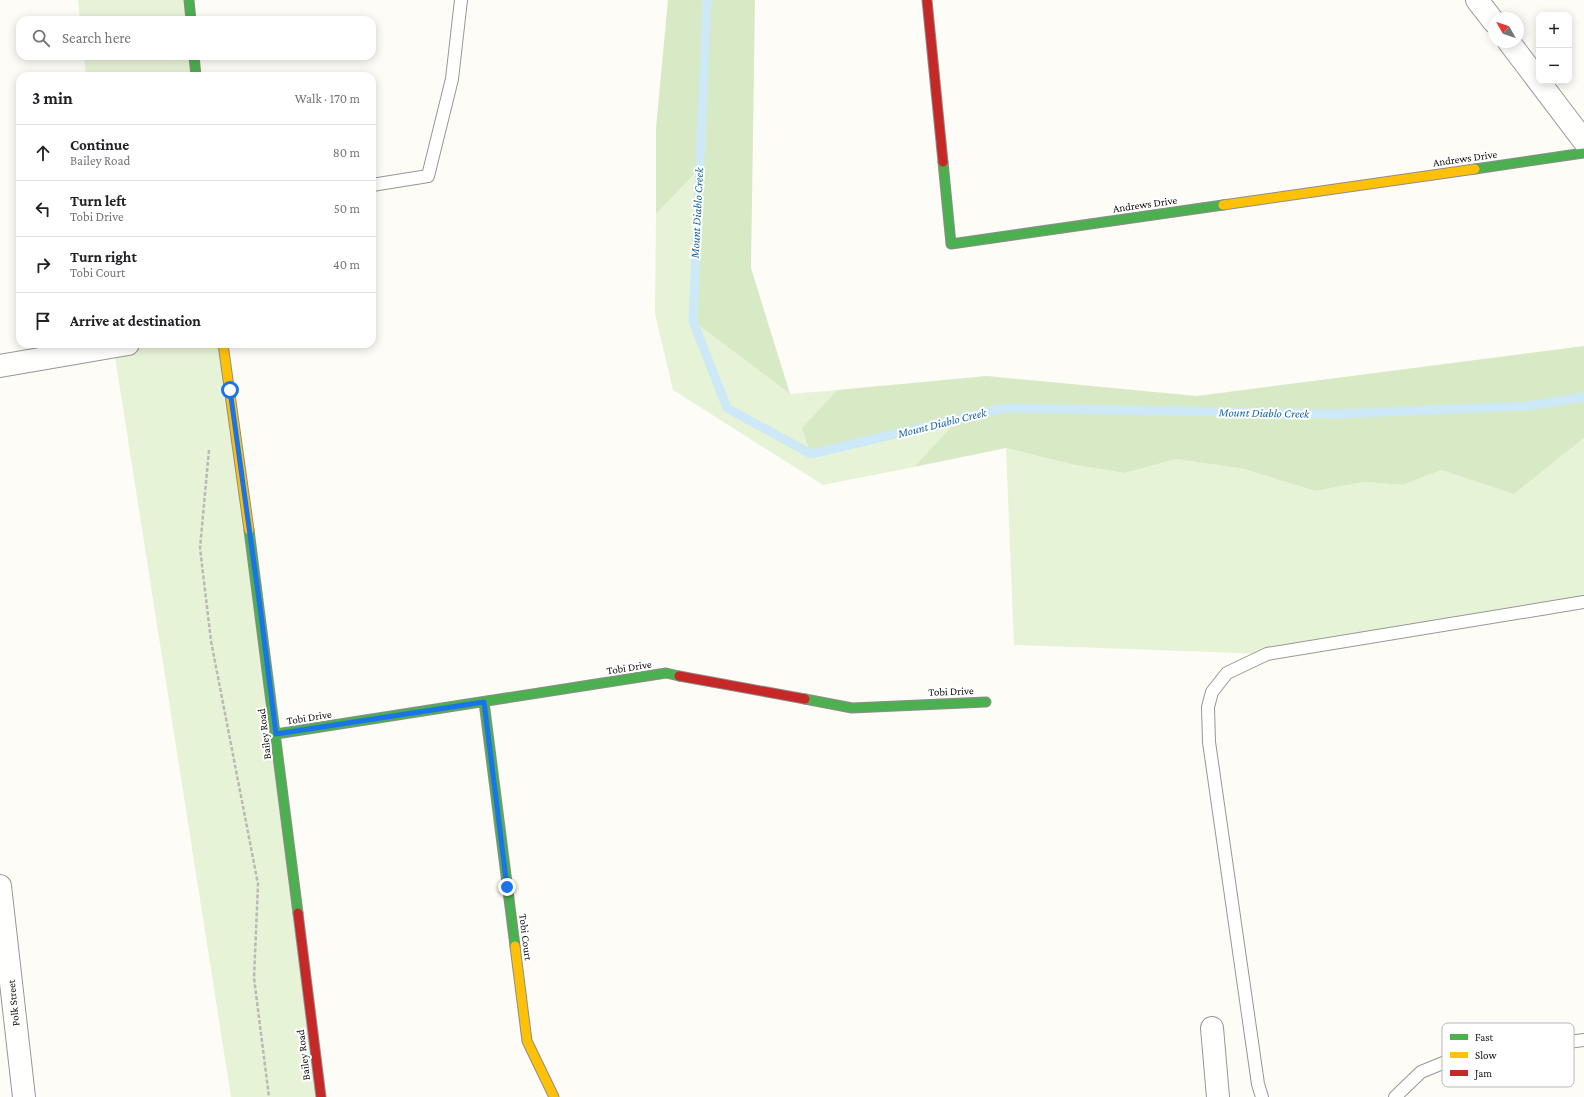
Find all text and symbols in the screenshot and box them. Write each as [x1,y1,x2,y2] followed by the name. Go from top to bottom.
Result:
[1488,12,1524,48] north arrow
[1536,12,1572,84] map controls
[1536,12,1572,48] button: +
[16,16,376,60] search box
[30,27,52,49] icon: search
[62,30,131,46] text: Search here
[1536,48,1572,84] button: −
[32,89,73,108] text: 3 min
[295,91,360,106] text: Walk · 170 m
[70,137,129,153] text: Continue
[32,142,54,164] icon: ahead
[333,145,360,160] text: 80 m
[1432,148,1498,168] street label: Andrews Drive
[70,153,130,168] text: Bailey Road
[688,167,706,260] water label: Mount Diablo Creek
[70,193,126,209] text: Turn left
[1112,194,1178,214] street label: Andrews Drive
[32,198,54,220] icon: left
[334,201,360,216] text: 50 m
[70,209,124,224] text: Tobi Drive
[70,249,137,265] text: Turn right
[32,254,54,276] icon: right
[333,257,360,272] text: 40 m
[70,265,125,280] text: Tobi Court
[32,310,54,332] icon: arrive
[70,313,201,329] text: Arrive at destination
[221,381,239,399] route start
[895,405,988,441] water label: Mount Diablo Creek
[1217,405,1310,421] water label: Mount Diablo Creek
[606,657,653,676] street label: Tobi Drive
[928,684,974,698] street label: Tobi Drive
[286,707,333,726] street label: Tobi Drive
[255,708,274,760] street label: Bailey Road
[498,878,516,896] route end
[517,913,535,961] street label: Tobi Court
[5,979,21,1027] street label: Polk Street
[1442,1023,1574,1087] legend
[294,1029,313,1081] street label: Bailey Road
[1475,1031,1494,1043] text: Fast
[1475,1049,1497,1061] text: Slow
[1474,1067,1492,1080] text: Jam

